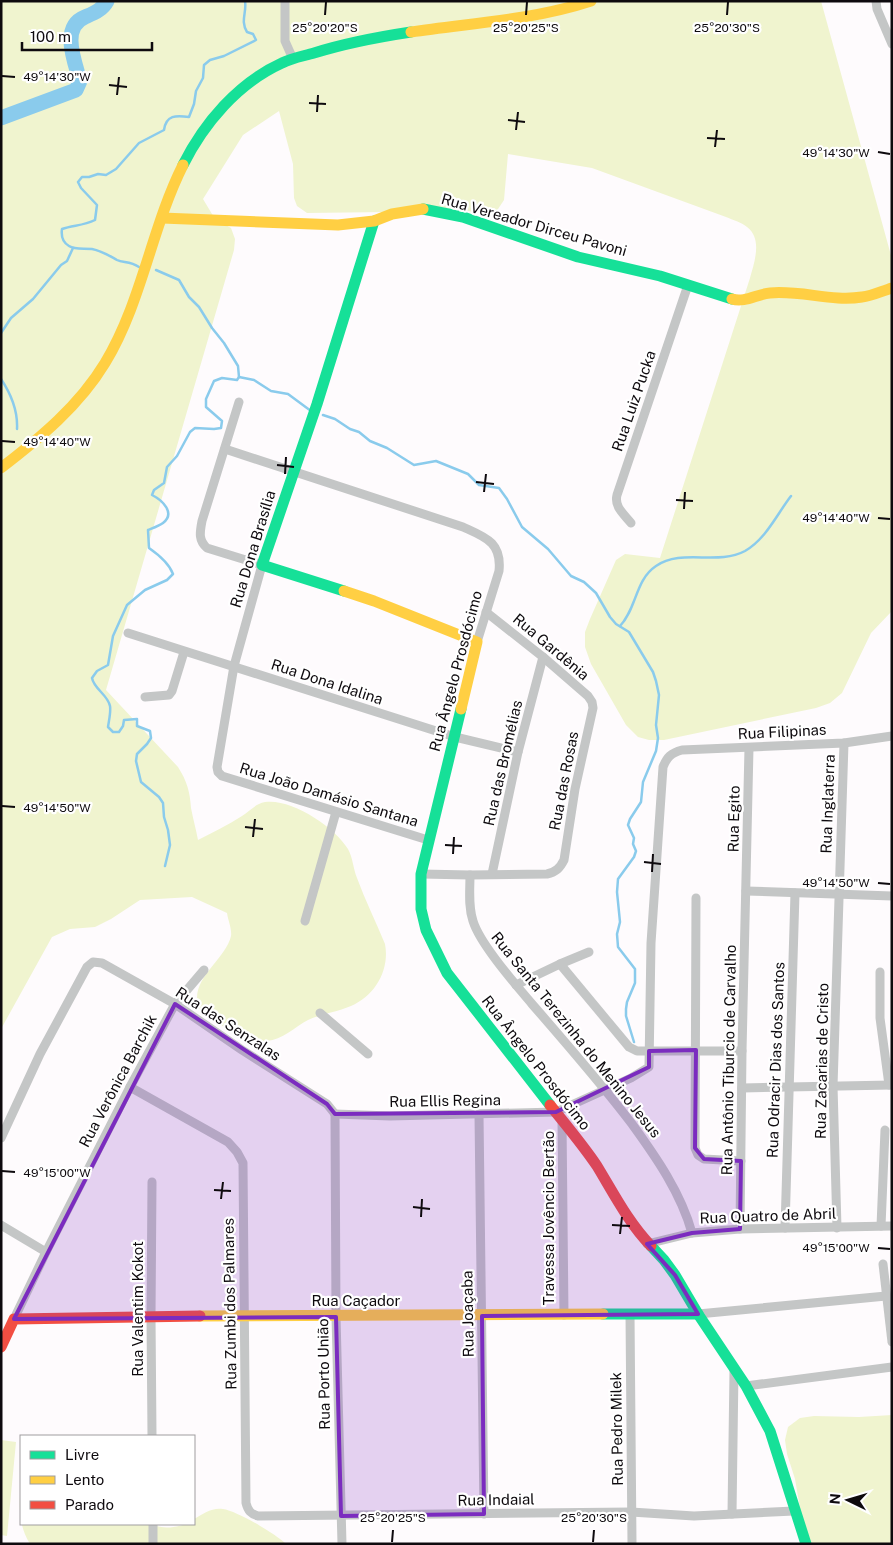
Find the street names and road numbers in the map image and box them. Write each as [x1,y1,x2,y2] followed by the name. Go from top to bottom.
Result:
[439,190,629,259] street label: Rua Vereador Dirceu Pavoni
[608,348,659,453] street label: Rua Luiz Pucka
[227,488,278,610] street label: Rua Dona Brasília
[426,589,485,753] street label: Rua Ângelo Prosdócimo
[510,610,593,683] street label: Rua Gardênia
[269,655,385,708] street label: Rua Dona Idalina
[480,698,525,827] street label: Rua das Bromélias
[737,721,827,742] street label: Rua Filipinas
[546,730,581,832] street label: Rua das Rosas
[817,754,838,854] street label: Rua Inglaterra
[238,759,421,830] street label: Rua João Damásio Santana
[724,785,743,853] street label: Rua Egito
[488,929,665,1141] street label: Rua Santa Terezinha do Menino Jesus
[718,944,739,1176] street label: Rua Antônio Tiburcio de Carvalho
[764,962,787,1158] street label: Rua Odracir Dias dos Santos
[173,983,284,1064] street label: Rua das Senzalas
[812,983,831,1139] street label: Rua Zacarias de Cristo
[479,992,594,1133] street label: Rua Ângelo Prosdócimo
[75,1011,160,1150] street label: Rua Verônica Barchik
[389,1091,501,1110] street label: Rua Ellis Regina
[540,1131,557,1305] street label: Travessa Jovêncio Bertão
[699,1205,837,1226] street label: Rua Quatro de Abril
[220,1218,239,1390] street label: Rua Zumbi dos Palmares
[129,1241,146,1377] street label: Rua Valentim Kokot
[458,1271,477,1357] street label: Rua Joaçaba
[312,1292,401,1309] street label: Rua Caçador
[314,1318,333,1430] street label: Rua Porto União
[607,1372,626,1486] street label: Rua Pedro Milek
[457,1490,535,1509] street label: Rua Indaial

